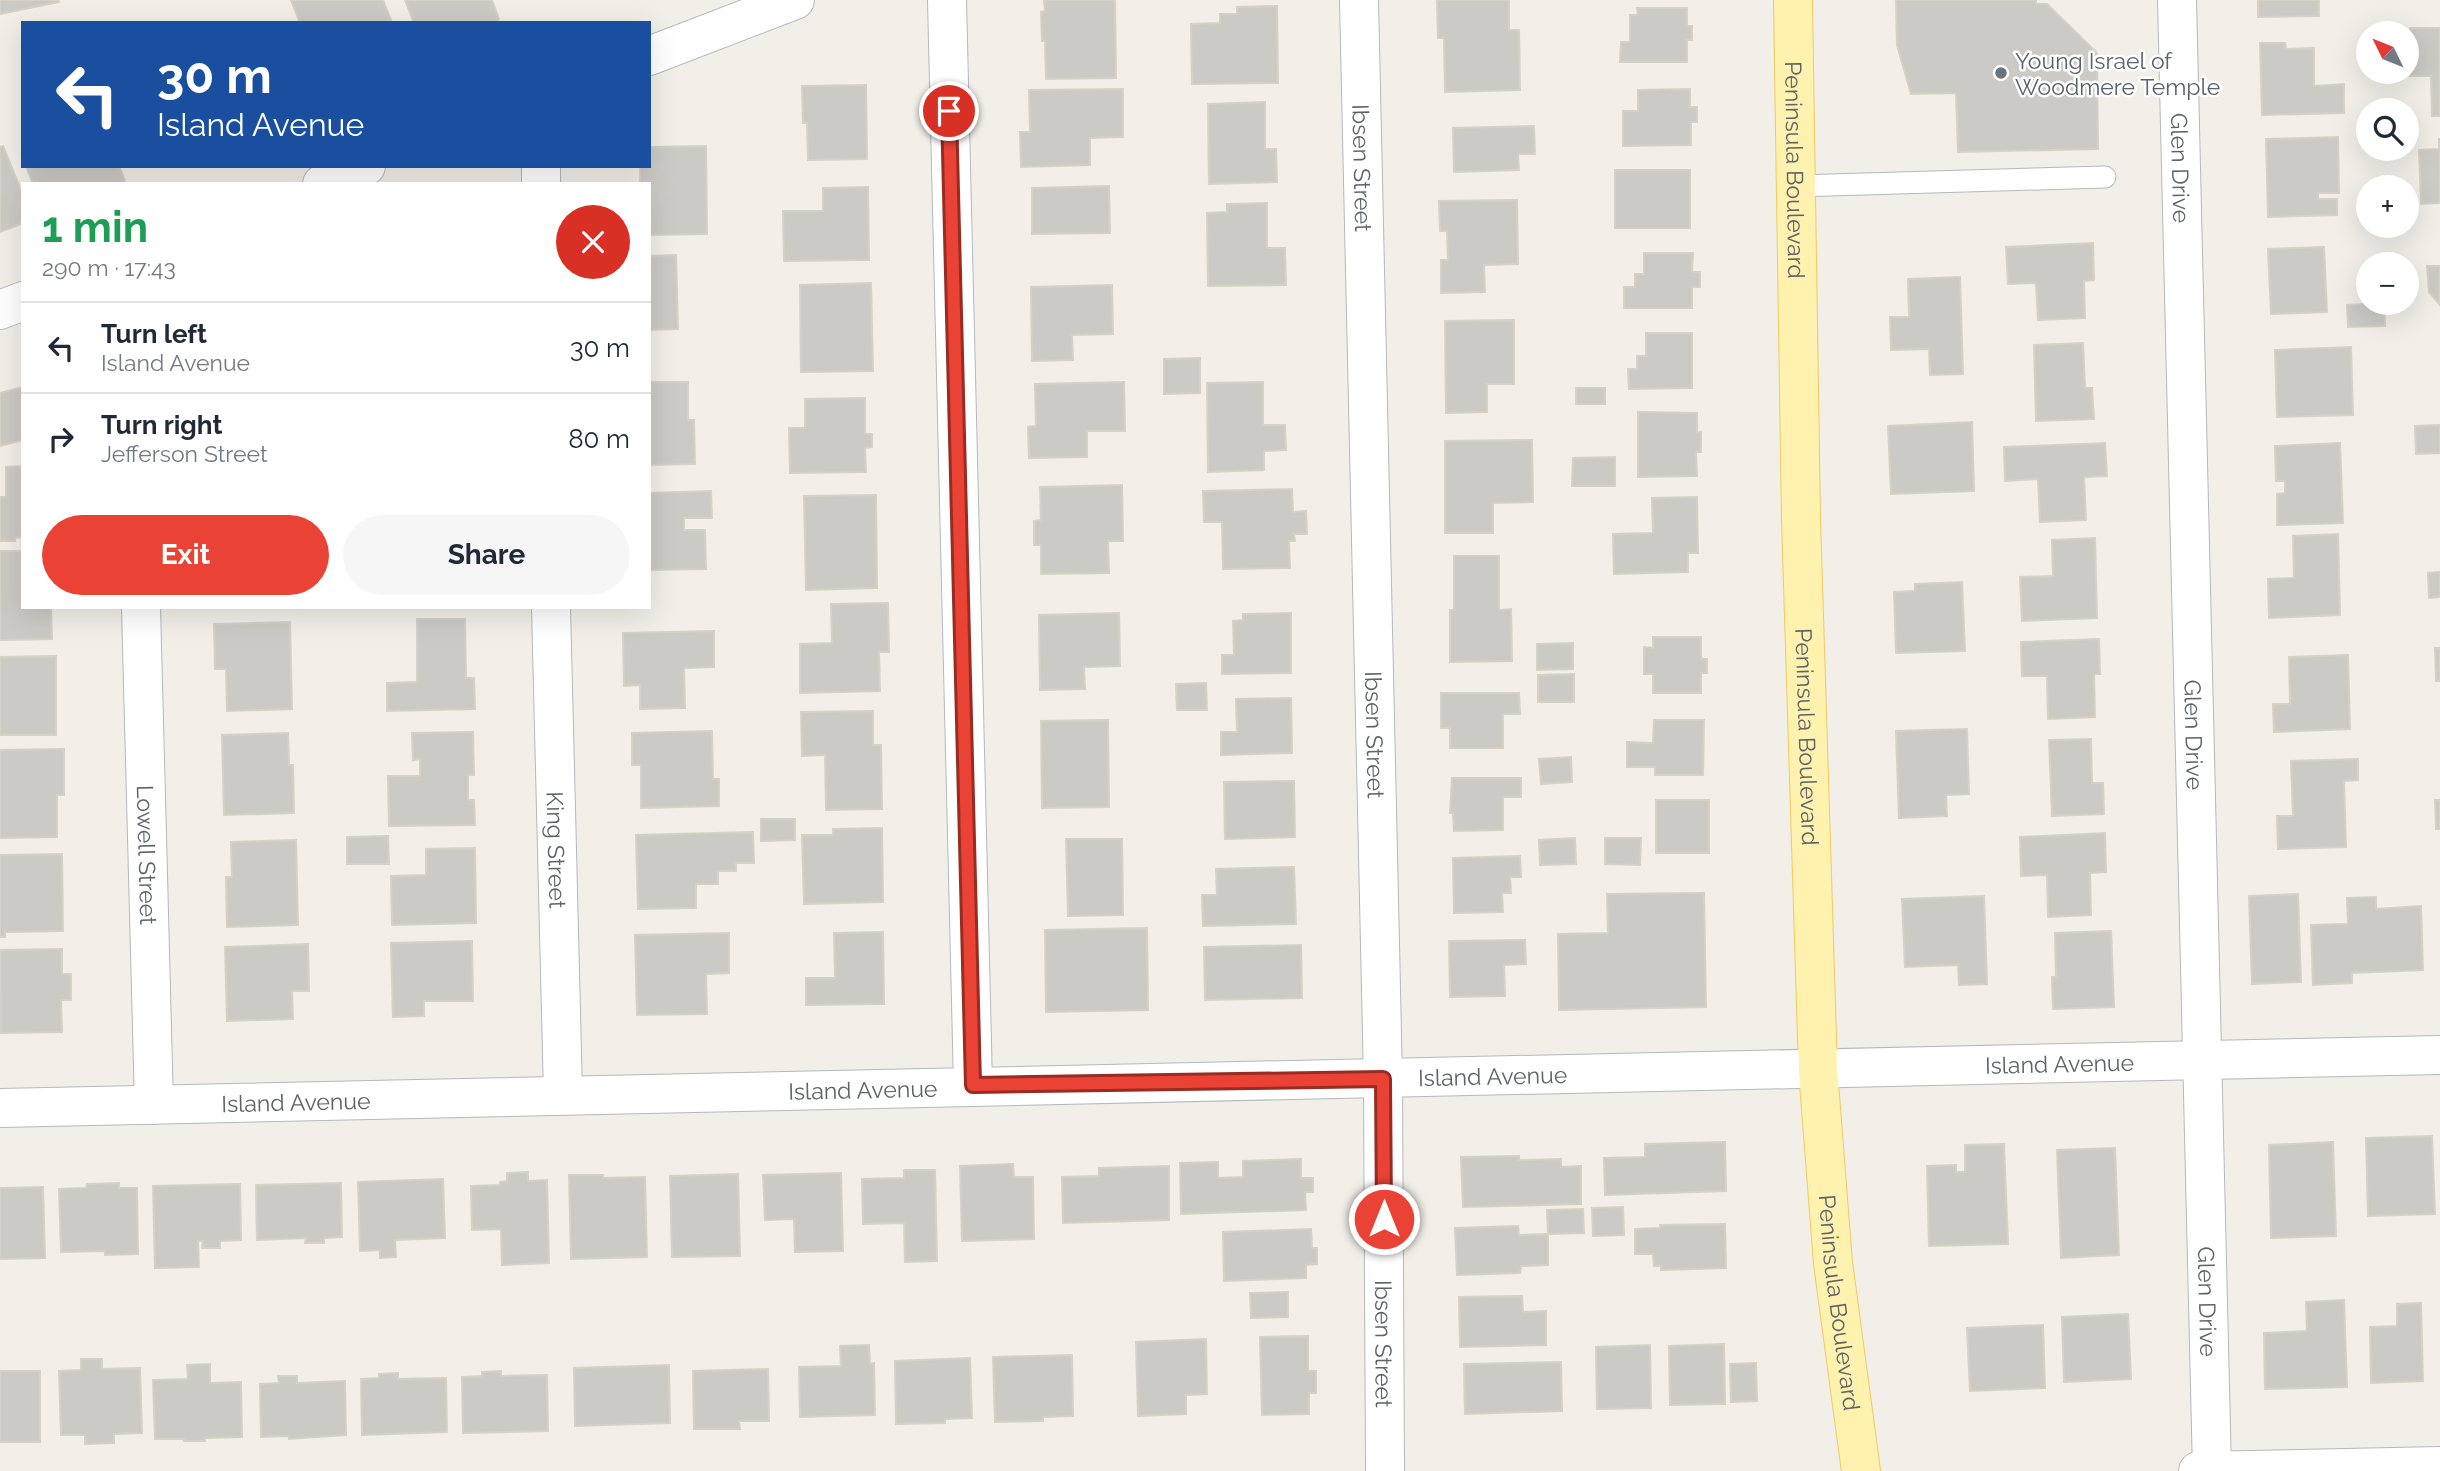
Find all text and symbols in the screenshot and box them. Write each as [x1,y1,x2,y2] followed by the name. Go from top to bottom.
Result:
[2356,21,2418,84] north arrow
[2356,21,2419,315] map controls
[157,47,272,104] text: 30 m
[2015,47,2220,100] place label: Young Israel of Woodmere Temple
[42,49,133,140] icon: left
[1780,61,1811,279] street label: Peninsula Boulevard
[1993,65,2009,81] marker: Young Israel of Woodmere Temple
[919,81,979,141] pin
[930,92,968,130] icon: arrive
[2356,98,2419,161] button: search
[1348,104,1378,232] street label: Ibsen Street
[157,106,364,143] text: Island Avenue
[2166,112,2196,223] street label: Glen Drive
[2356,175,2419,238] button: +
[42,203,148,252] text: 1 min
[556,205,630,279] button: close
[2356,252,2419,315] button: −
[42,254,176,281] text: 290 m · 17:43
[101,319,207,349] text: Turn left
[42,329,80,367] icon: left
[570,333,630,363] text: 30 m
[101,349,250,376] text: Island Avenue
[101,410,222,440] text: Turn right
[42,420,80,458] icon: right
[568,424,630,454] text: 80 m
[101,440,268,467] text: Jefferson Street
[42,515,329,595] button: Exit
[343,515,630,595] button: Share
[1791,628,1825,846] street label: Peninsula Boulevard
[1360,671,1390,799] street label: Ibsen Street
[2180,679,2209,790] street label: Glen Drive
[132,785,163,925] street label: Lowell Street
[542,791,572,909] street label: King Street
[1985,1048,2134,1078] street label: Island Avenue
[1418,1060,1568,1091] street label: Island Avenue
[788,1074,938,1104] street label: Island Avenue
[221,1086,371,1117] street label: Island Avenue
[1347,1182,1421,1256] position arrow
[1814,1193,1866,1412] street label: Peninsula Boulevard
[2193,1246,2223,1357] street label: Glen Drive
[1371,1280,1398,1408] street label: Ibsen Street

